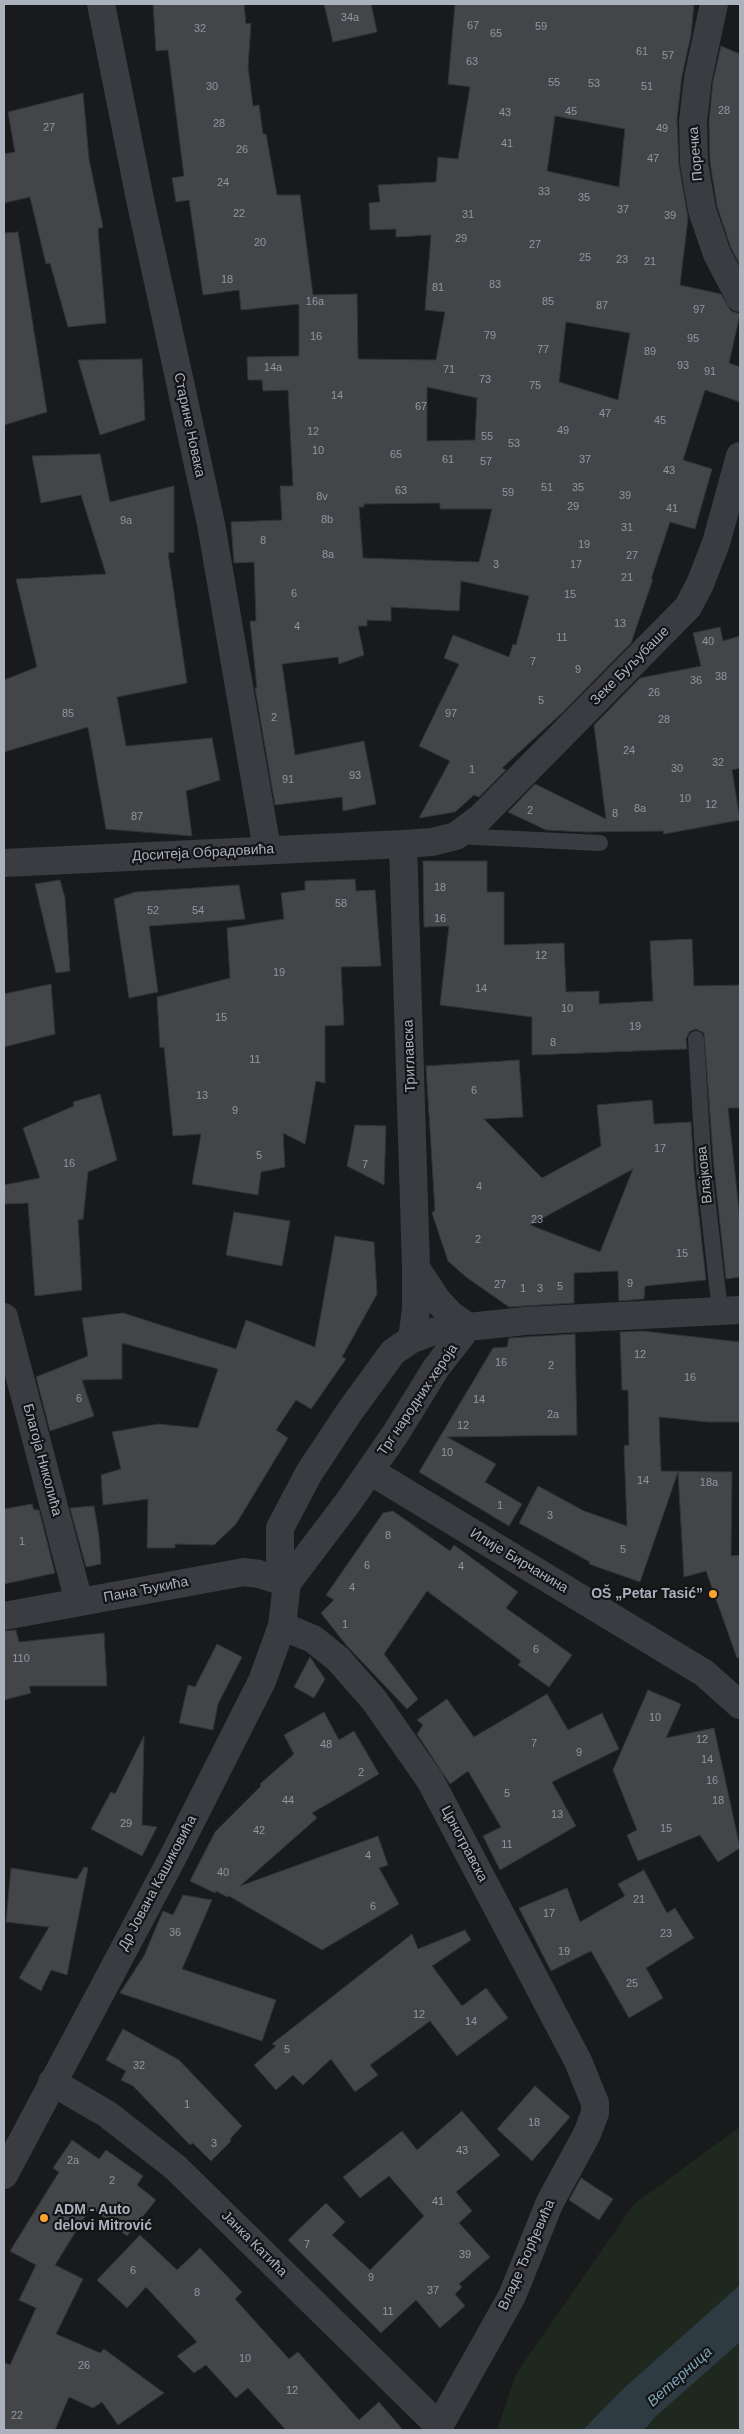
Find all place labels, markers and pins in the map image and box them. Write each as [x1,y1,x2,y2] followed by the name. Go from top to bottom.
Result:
[591,1586,703,1602] place label: OŠ „Petar Tasić”
[707,1588,719,1600] marker: OŠ „Petar Tasić”
[54,2202,152,2234] place label: ADM - Auto delovi Mitrović
[38,2212,50,2224] marker: ADM - Auto delovi Mitrović

